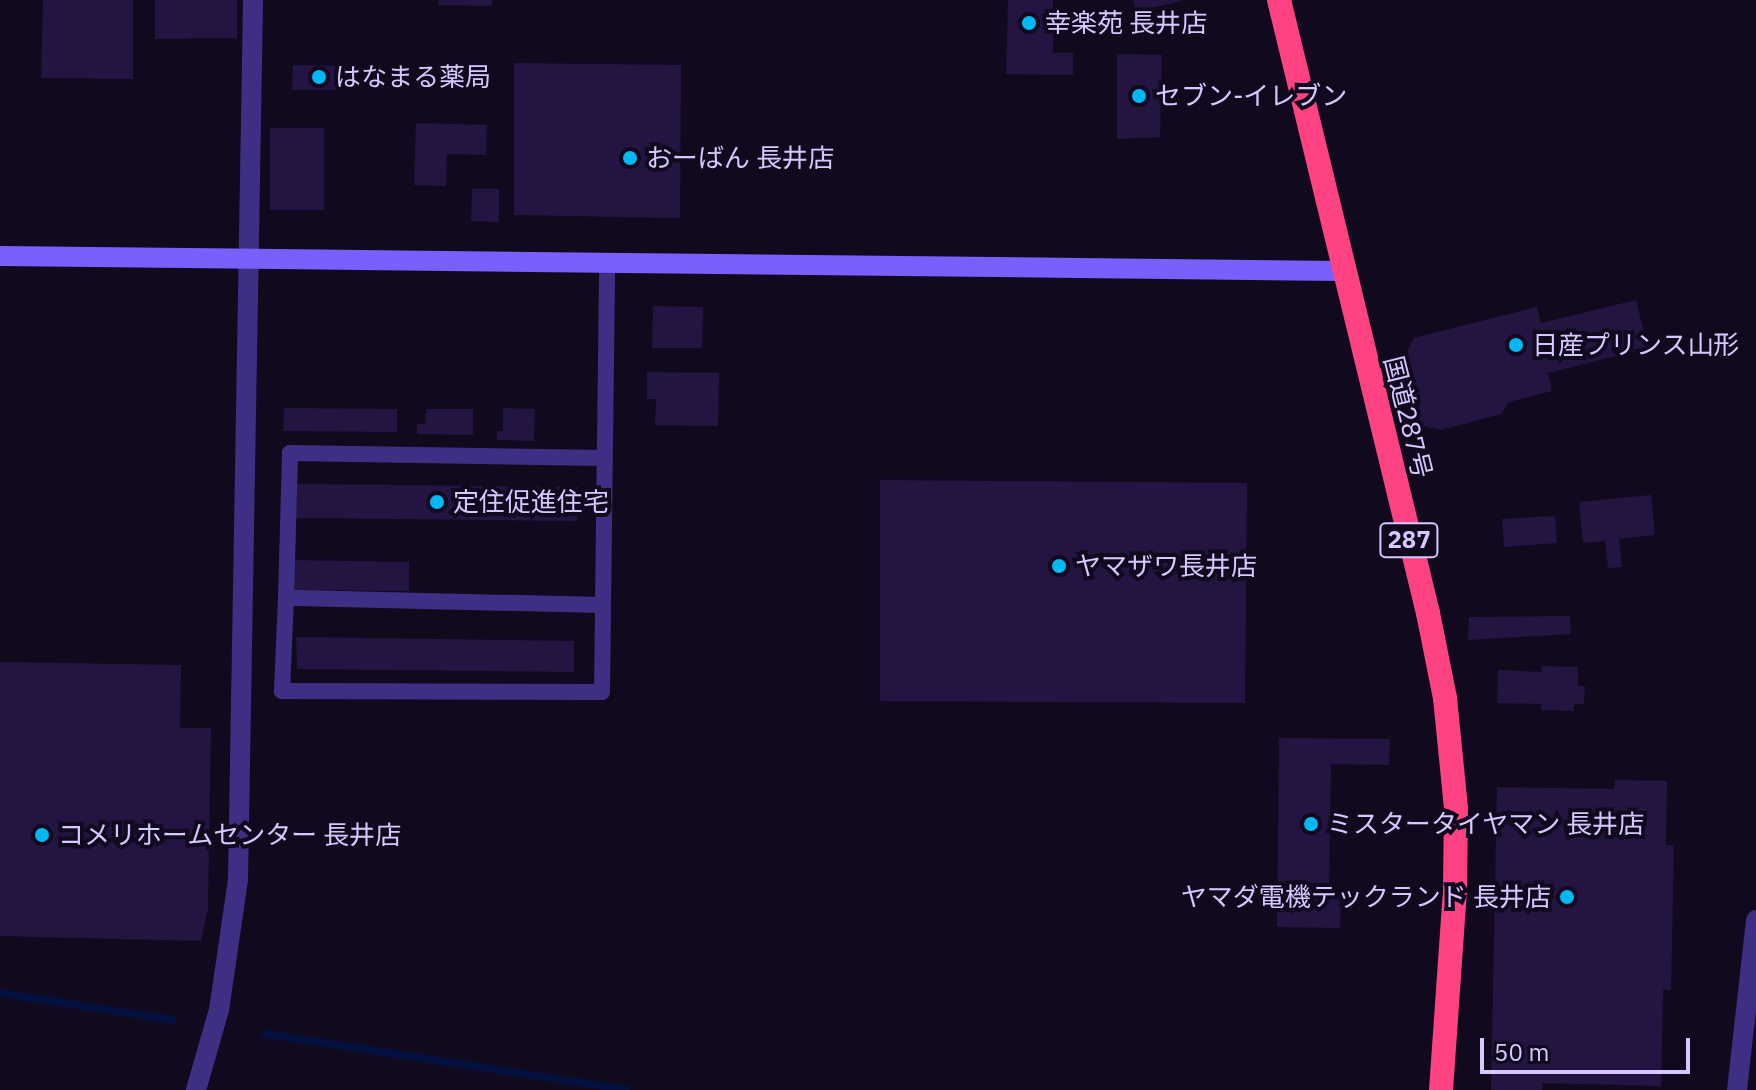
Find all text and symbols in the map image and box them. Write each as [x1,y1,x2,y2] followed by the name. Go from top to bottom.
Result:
[1045,7,1207,39] place label: 幸楽苑 長井店
[1020,14,1038,32] marker: 幸楽苑 長井店
[335,61,491,93] place label: はなまる薬局
[310,68,328,86] marker: はなまる薬局
[1155,80,1347,112] place label: セブン-イレブン
[1130,87,1148,105] marker: セブン-イレブン
[646,142,834,174] place label: おーばん 長井店
[621,149,639,167] marker: おーばん 長井店
[1532,329,1740,361] place label: 日産プリンス山形
[1507,336,1525,354] marker: 日産プリンス山形
[1378,353,1438,481] street label: 国道287号
[453,486,609,518] place label: 定住促進住宅
[428,493,446,511] marker: 定住促進住宅
[1379,520,1439,560] road number: 287
[1075,550,1257,582] place label: ヤマザワ長井店
[1050,557,1068,575] marker: ヤマザワ長井店
[1327,808,1645,840] place label: ミスタータイヤマン 長井店
[1302,815,1320,833] marker: ミスタータイヤマン 長井店
[58,819,402,851] place label: コメリホームセンター 長井店
[33,826,51,844] marker: コメリホームセンター 長井店
[1181,881,1551,913] place label: ヤマダ電機テックランド 長井店
[1558,888,1576,906] marker: ヤマダ電機テックランド 長井店
[1484,1022,1694,1072] scale bar
[1494,1036,1549,1068] text: 50 m

